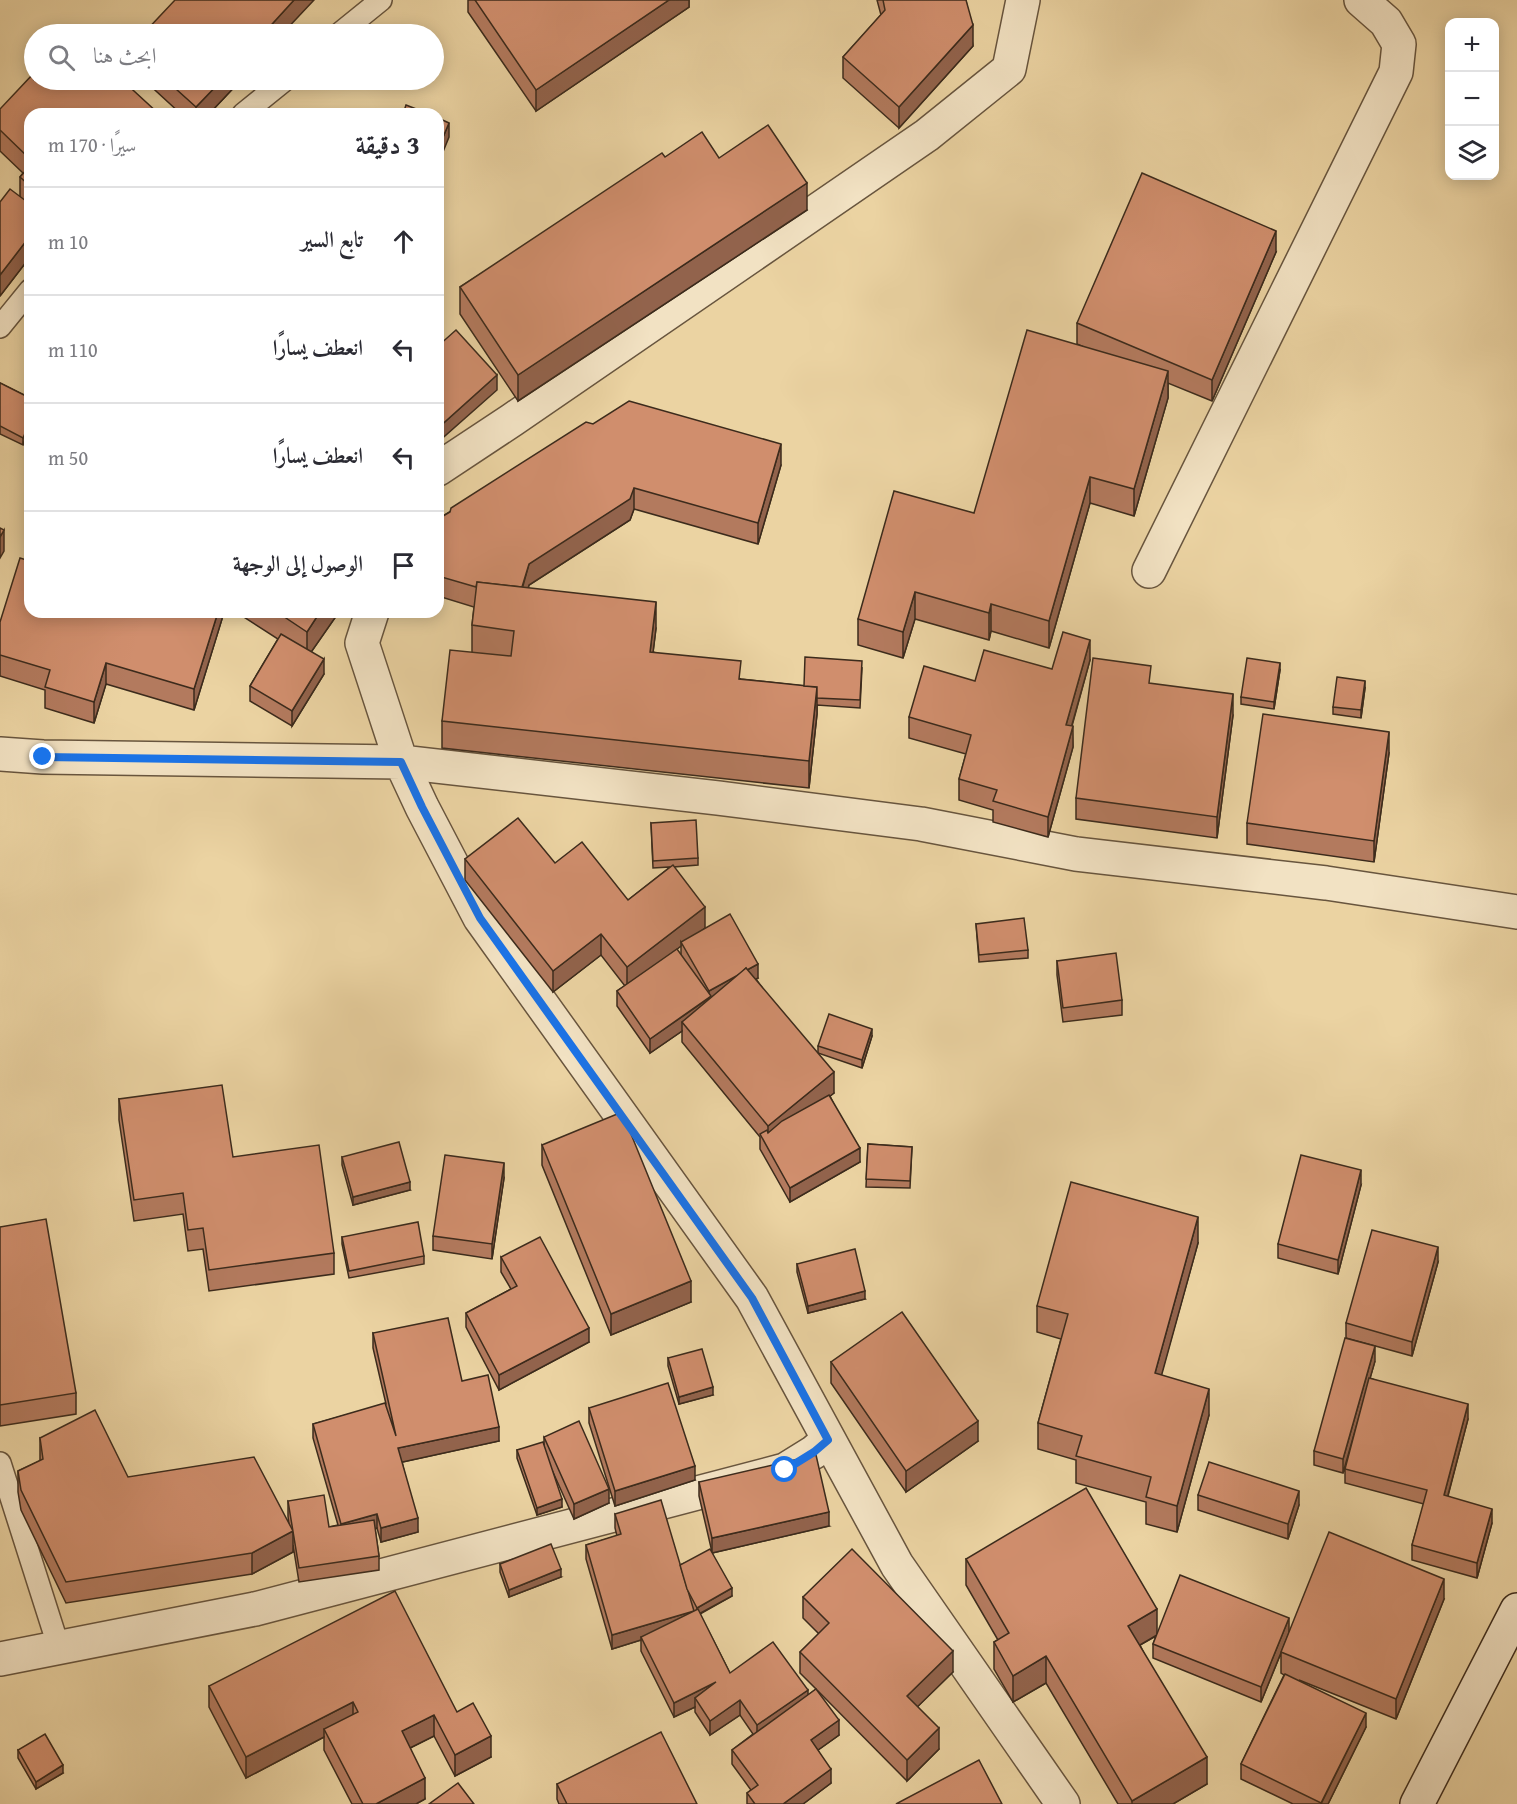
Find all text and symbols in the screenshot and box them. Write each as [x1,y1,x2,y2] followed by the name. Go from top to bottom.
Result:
[1445,18,1499,180] map controls
[1445,18,1499,72] button: +
[24,24,444,90] search box
[93,39,157,71] text: ابحث هنا
[45,41,78,74] icon: search
[1445,72,1499,126] button: −
[355,125,420,164] text: 3 دقيقة
[1445,126,1499,180] button: layers
[48,130,136,159] text: سيرًا · 170 m
[301,223,363,255] text: تابع السير
[387,225,420,258] icon: ahead
[48,227,88,256] text: 10 m
[273,331,363,363] text: انعطف يسارًا
[387,333,420,366] icon: left
[48,335,98,364] text: 110 m
[273,439,363,471] text: انعطف يسارًا
[387,441,420,474] icon: left
[48,443,88,472] text: 50 m
[233,547,363,579] text: الوصول إلى الوجهة
[387,549,420,582] icon: arrive
[29,743,55,769] route end
[771,1456,797,1482] route start

